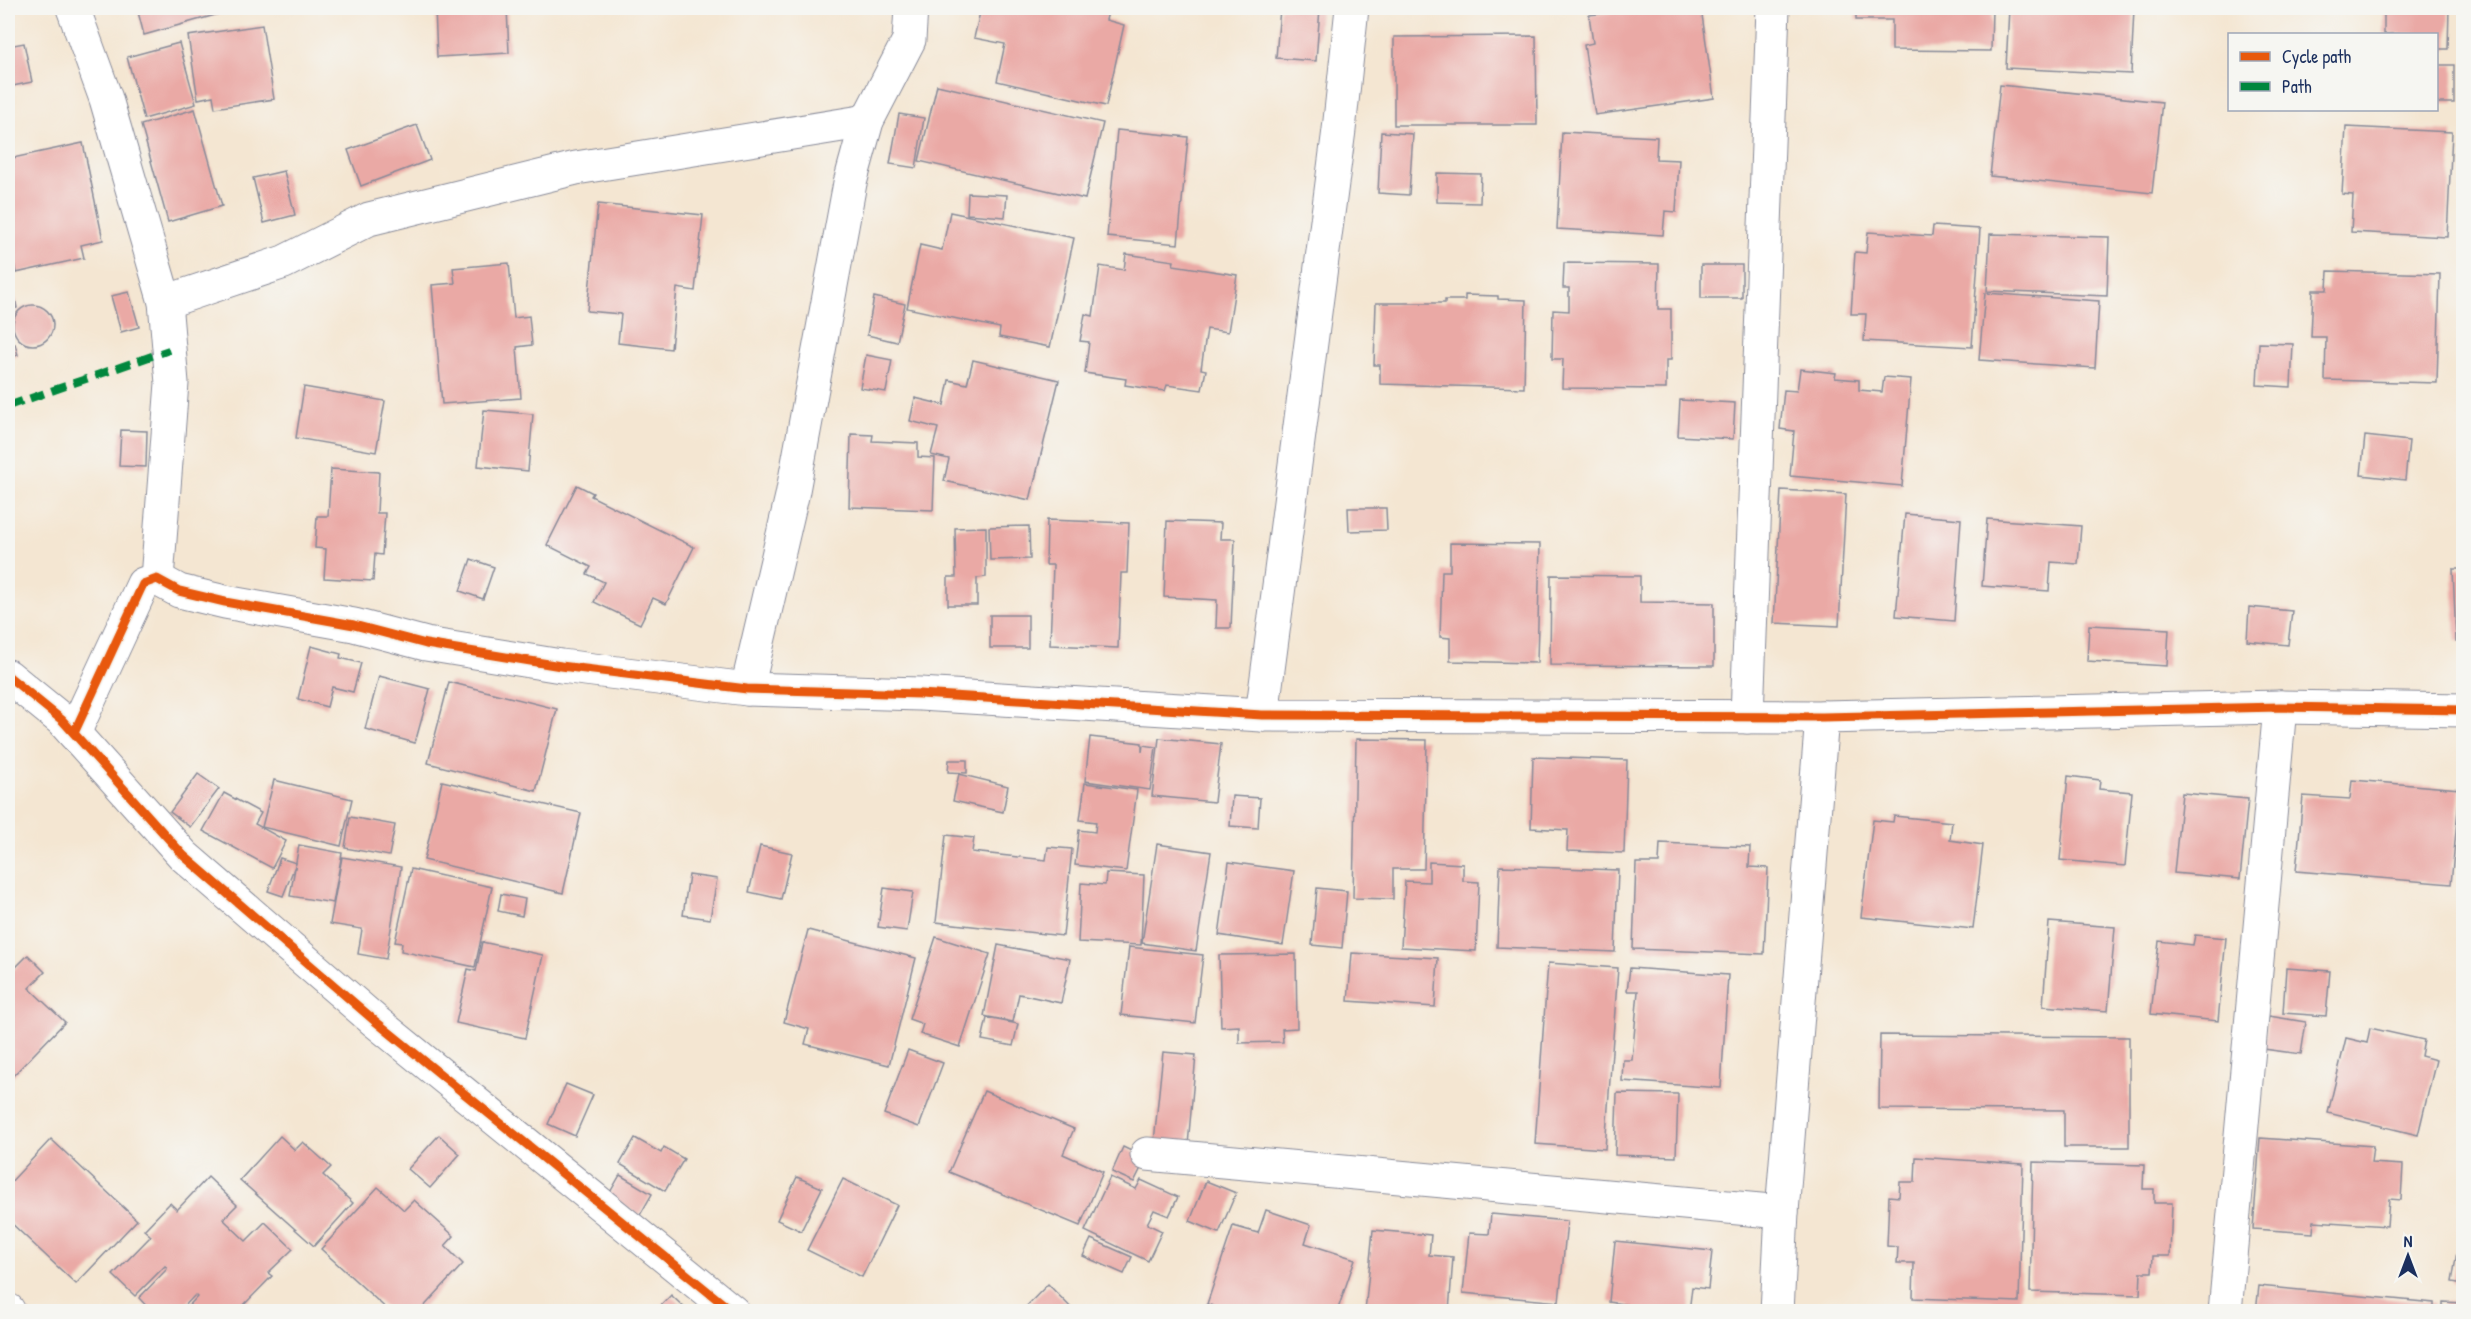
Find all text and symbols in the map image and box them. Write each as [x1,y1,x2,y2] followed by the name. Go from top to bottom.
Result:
[2228,33,2438,111] legend
[2282,44,2352,69] text: Cycle path
[2282,74,2312,99] text: Path
[2378,1226,2438,1286] north arrow
[2404,1230,2413,1252] text: N

